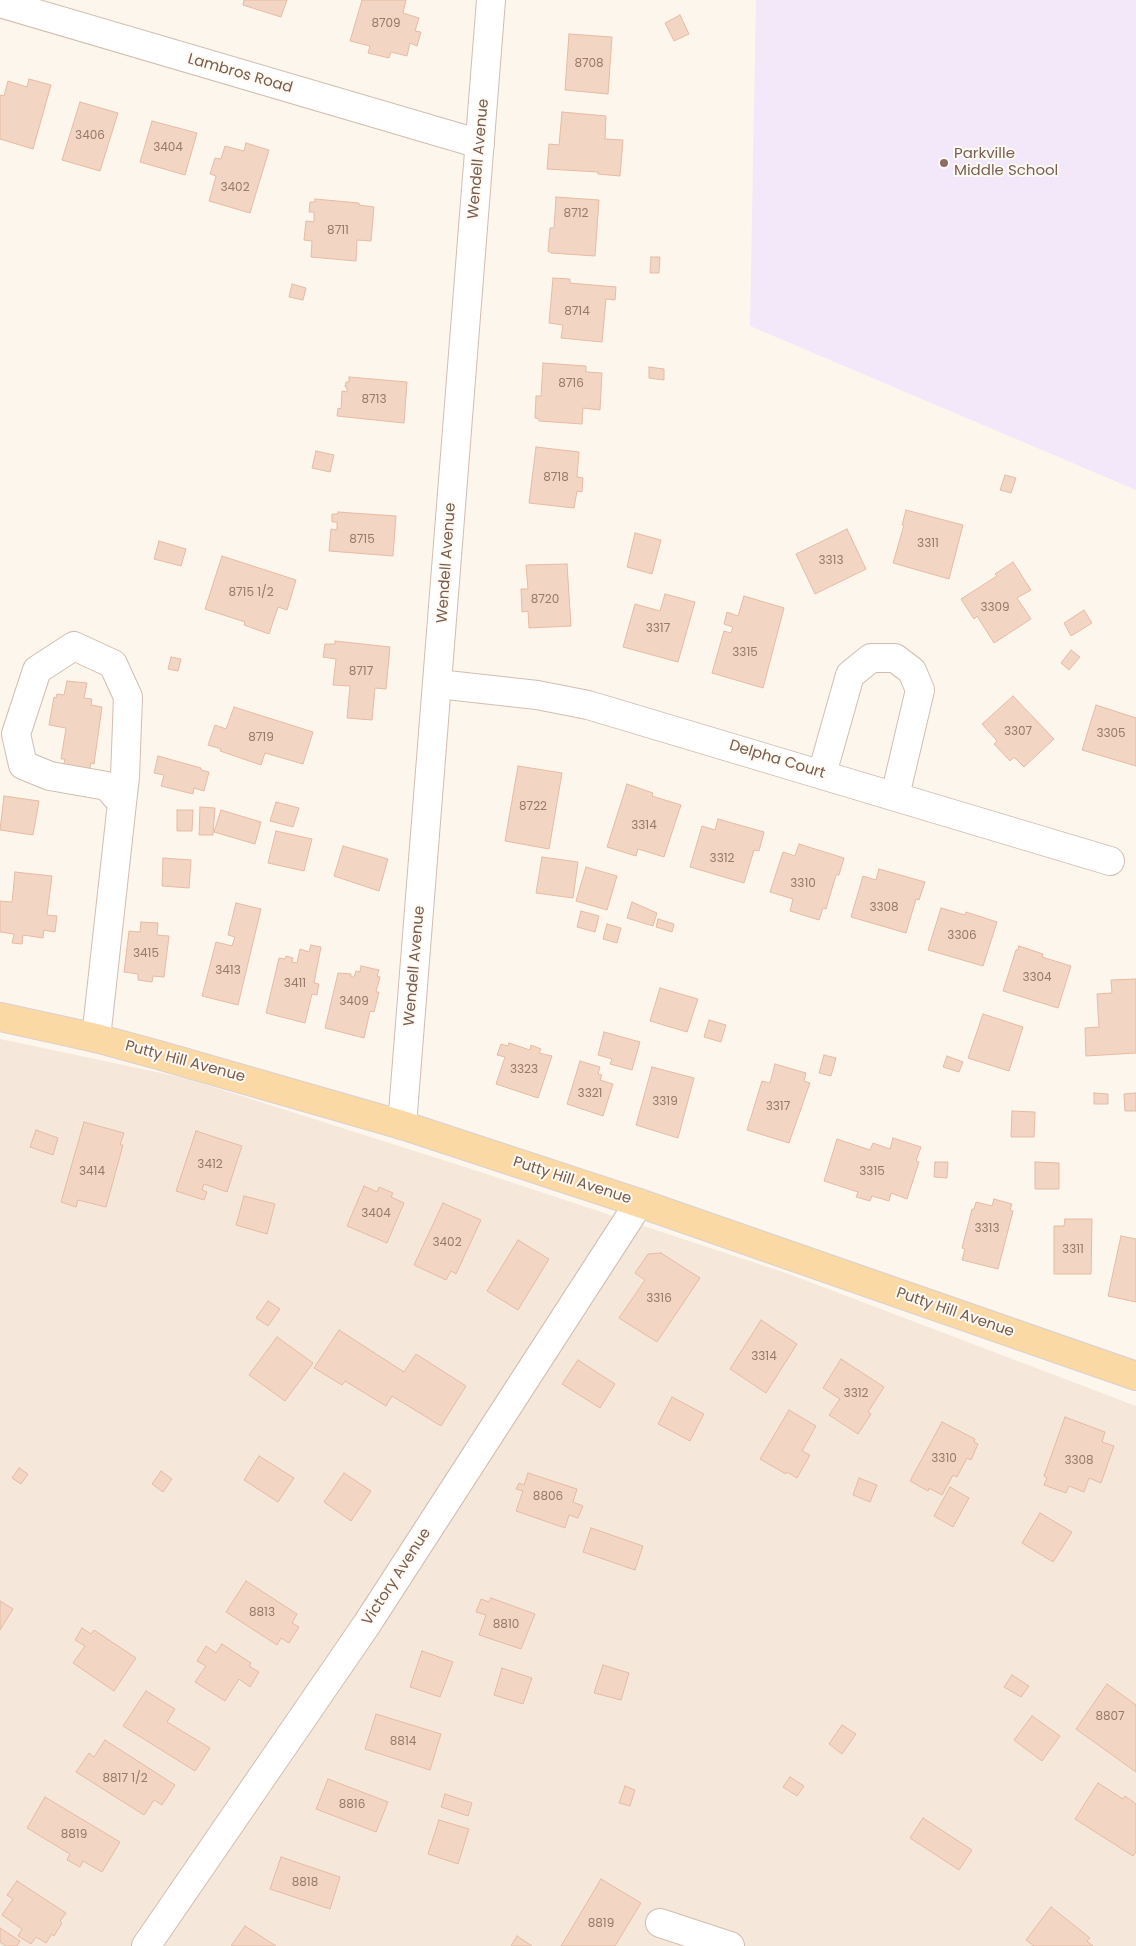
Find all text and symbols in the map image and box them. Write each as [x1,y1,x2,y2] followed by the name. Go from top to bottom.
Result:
[371,17,401,31] house number: 8709
[185,50,295,98] street label: Lambros Road
[574,57,604,71] house number: 8708
[465,98,493,220] street label: Wendell Avenue
[75,129,105,143] house number: 3406
[153,141,183,155] house number: 3404
[954,145,1058,180] place label: Parkville Middle School
[938,157,950,169] marker: Parkville Middle School
[220,181,250,195] house number: 3402
[564,207,588,221] house number: 8712
[327,224,349,238] house number: 8711
[564,305,590,319] house number: 8714
[558,377,584,391] house number: 8716
[361,393,387,407] house number: 8713
[543,471,569,485] house number: 8718
[434,502,460,624] street label: Wendell Avenue
[349,533,375,547] house number: 8715
[917,537,939,551] house number: 3311
[818,554,844,568] house number: 3313
[228,586,274,600] house number: 8715 1/2
[531,593,559,607] house number: 8720
[980,601,1010,615] house number: 3309
[646,622,670,636] house number: 3317
[732,646,758,660] house number: 3315
[349,665,373,679] house number: 8717
[1004,725,1032,739] house number: 3307
[1096,727,1126,741] house number: 3305
[248,731,274,745] house number: 8719
[727,737,827,783] street label: Delpha Court
[519,800,547,814] house number: 8722
[631,819,657,833] house number: 3314
[710,852,734,866] house number: 3312
[790,877,816,891] house number: 3310
[869,901,899,915] house number: 3308
[401,905,429,1027] street label: Wendell Avenue
[947,929,977,943] house number: 3306
[133,947,159,961] house number: 3415
[215,964,241,978] house number: 3413
[1022,971,1052,985] house number: 3304
[284,977,306,991] house number: 3411
[339,995,369,1009] house number: 3409
[123,1037,247,1087] street label: Putty Hill Avenue
[510,1063,538,1077] house number: 3323
[578,1087,602,1101] house number: 3321
[652,1095,678,1109] house number: 3319
[766,1100,790,1114] house number: 3317
[511,1153,633,1209] street label: Putty Hill Avenue
[197,1158,223,1172] house number: 3412
[79,1165,105,1179] house number: 3414
[859,1165,885,1179] house number: 3315
[361,1207,391,1221] house number: 3404
[974,1222,1000,1236] house number: 3313
[432,1236,462,1250] house number: 3402
[1062,1243,1084,1257] house number: 3311
[894,1284,1016,1342] street label: Putty Hill Avenue
[646,1292,672,1306] house number: 3316
[751,1350,777,1364] house number: 3314
[844,1387,868,1401] house number: 3312
[931,1452,957,1466] house number: 3310
[1064,1454,1094,1468] house number: 3308
[533,1490,563,1504] house number: 8806
[359,1525,435,1629] street label: Victory Avenue
[249,1606,275,1620] house number: 8813
[493,1618,519,1632] house number: 8810
[1095,1710,1125,1724] house number: 8807
[390,1735,416,1749] house number: 8814
[102,1772,148,1786] house number: 8817 1/2
[339,1798,365,1812] house number: 8816
[61,1828,87,1842] house number: 8819
[292,1876,318,1890] house number: 8818
[588,1917,614,1931] house number: 8819

